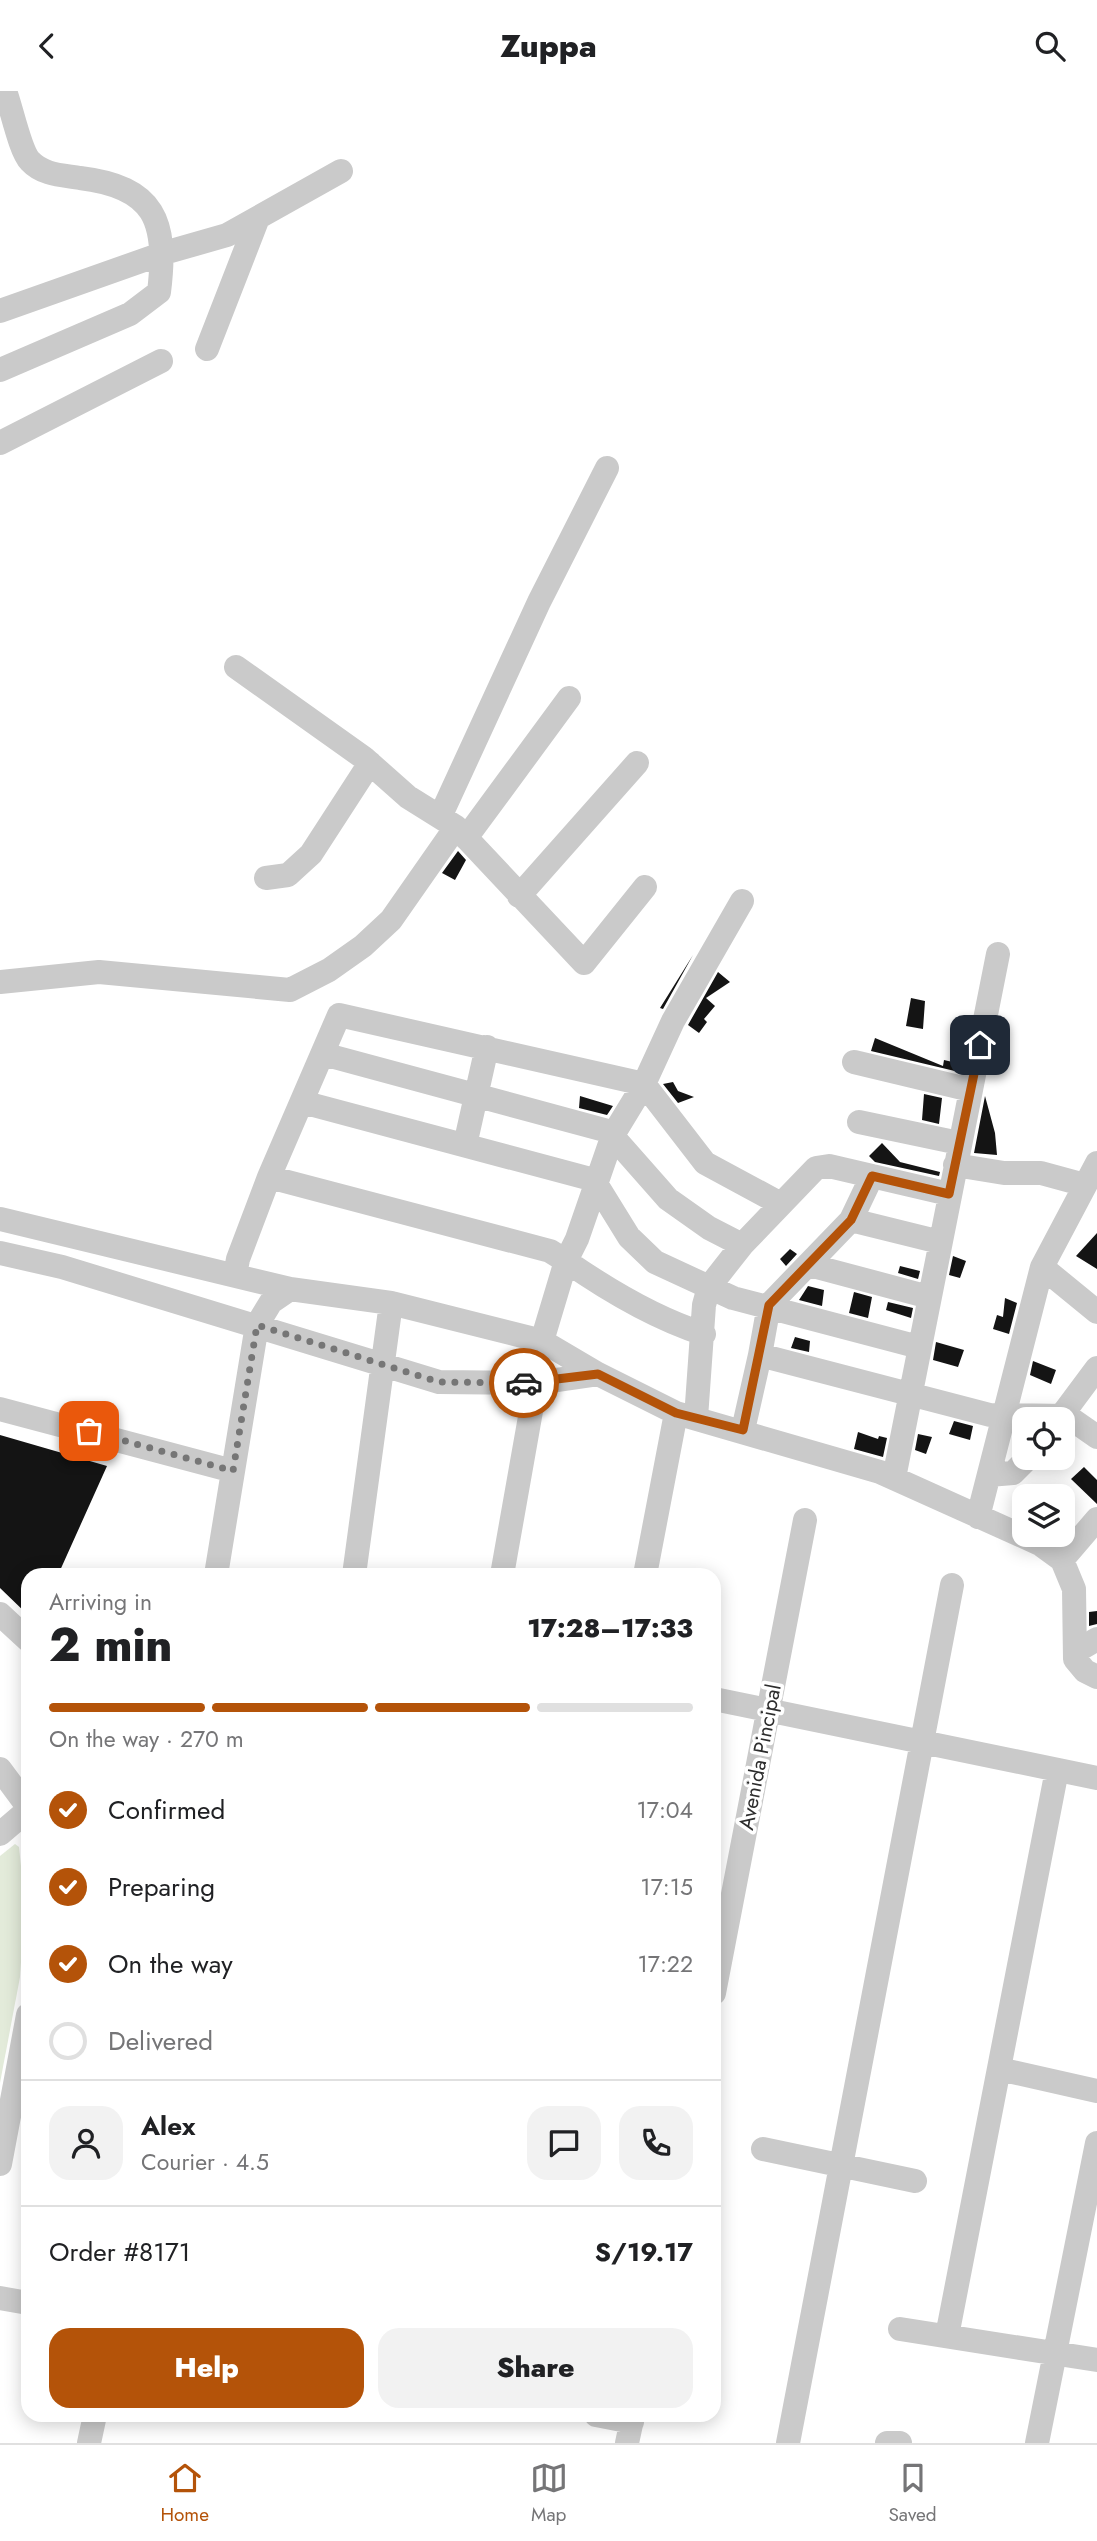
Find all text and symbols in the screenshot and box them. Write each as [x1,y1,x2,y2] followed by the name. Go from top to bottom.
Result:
[500,23,597,69] text: Zuppa
[28,27,66,65] icon: back
[1031,27,1069,65] icon: search
[950,1015,1010,1075] pin
[961,1026,999,1064] icon: home
[489,1348,559,1418] courier
[505,1364,543,1402] icon: car
[59,1401,119,1461] pin
[1012,1407,1075,1547] map controls
[1012,1407,1075,1470] button: locate
[70,1412,108,1450] icon: bag
[1012,1484,1075,1547] button: layers
[49,1585,152,1619] text: Arriving in
[527,1609,693,1647] text: 17:28–17:33
[49,1612,173,1678] text: 2 min
[731,1682,789,1832] street label: Avenida Pincipal
[49,1722,244,1756] text: On the way · 270 m
[49,1791,87,1829] icon: check
[108,1791,225,1829] text: Confirmed
[636,1793,693,1827] text: 17:04
[49,1868,87,1906] icon: check
[108,1868,215,1906] text: Preparing
[640,1870,693,1904] text: 17:15
[49,1945,87,1983] icon: check
[108,1945,233,1983] text: On the way
[638,1947,693,1981] text: 17:22
[108,2022,213,2060] text: Delivered
[49,2106,123,2180] button: person
[527,2106,601,2180] button: chat
[619,2106,693,2180] button: phone
[141,2107,195,2145] text: Alex
[141,2145,269,2179] text: Courier · 4.5
[49,2233,190,2271] text: Order #8171
[595,2233,693,2271] text: S/19.17
[49,2328,364,2408] button: Help
[378,2328,693,2408] button: Share
[160,2459,209,2528] tab: Home
[530,2459,568,2528] tab: Map
[888,2459,937,2528] tab: Saved

